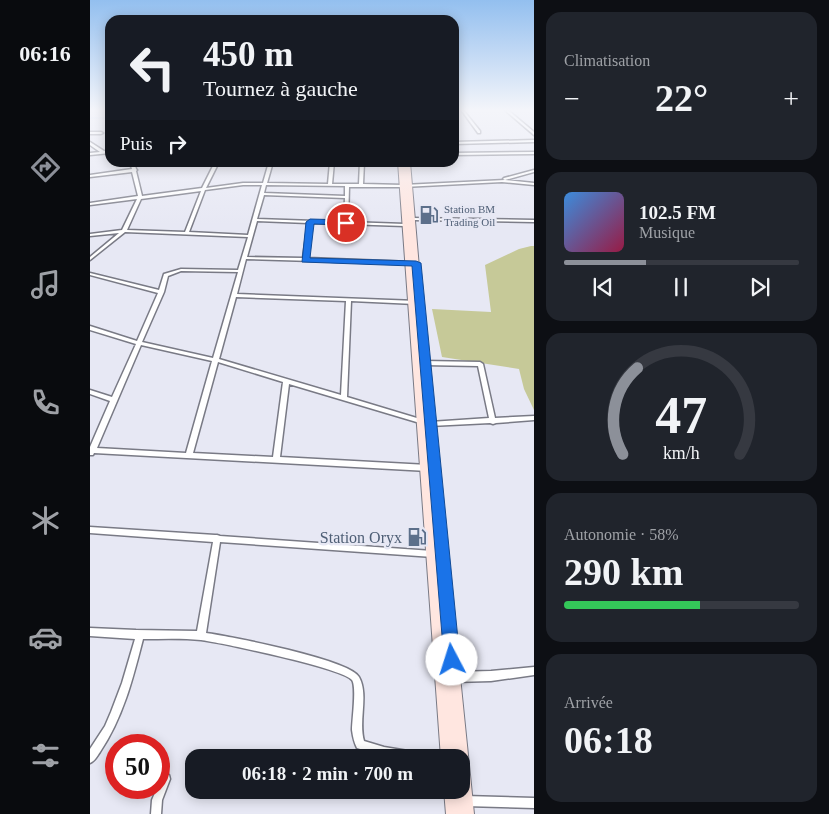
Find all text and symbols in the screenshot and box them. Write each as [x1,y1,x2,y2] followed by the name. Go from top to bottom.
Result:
[120,35,185,100] icon: left
[203,35,293,74] text: 450 m
[19,41,71,66] text: 06:16
[564,52,650,69] text: Climatisation
[203,76,358,101] text: Tournez à gauche
[655,77,708,119] text: 22°
[564,83,580,114] text: −
[783,83,799,114] text: +
[163,130,191,158] icon: right
[120,133,153,154] text: Puis
[28,150,63,185] icon: directions
[325,202,367,244] pin
[639,202,716,223] text: 102.5 FM
[444,203,495,228] place label: Station BM Trading Oil
[418,204,440,226] fuel station icon: Station BM Trading Oil
[332,209,360,237] icon: arrive
[639,224,695,241] text: Musique
[28,267,63,302] icon: music
[589,273,617,301] icon: previous
[667,273,695,301] icon: pause
[746,273,774,301] icon: next
[28,385,63,420] icon: phone
[656,387,708,444] text: 47
[663,443,700,463] text: km/h
[28,503,63,538] icon: climate
[406,526,428,548] fuel station icon: Station Oryx
[564,526,679,543] text: Autonomie · 58%
[320,529,402,547] place label: Station Oryx
[564,551,683,593] text: 290 km
[28,620,63,655] icon: car
[425,633,477,685] position arrow
[564,694,613,711] text: Arrivée
[564,719,653,761] text: 06:18
[105,734,170,799] speed limit sign: 50
[28,738,63,773] icon: filters
[242,763,413,784] text: 06:18 · 2 min · 700 m

